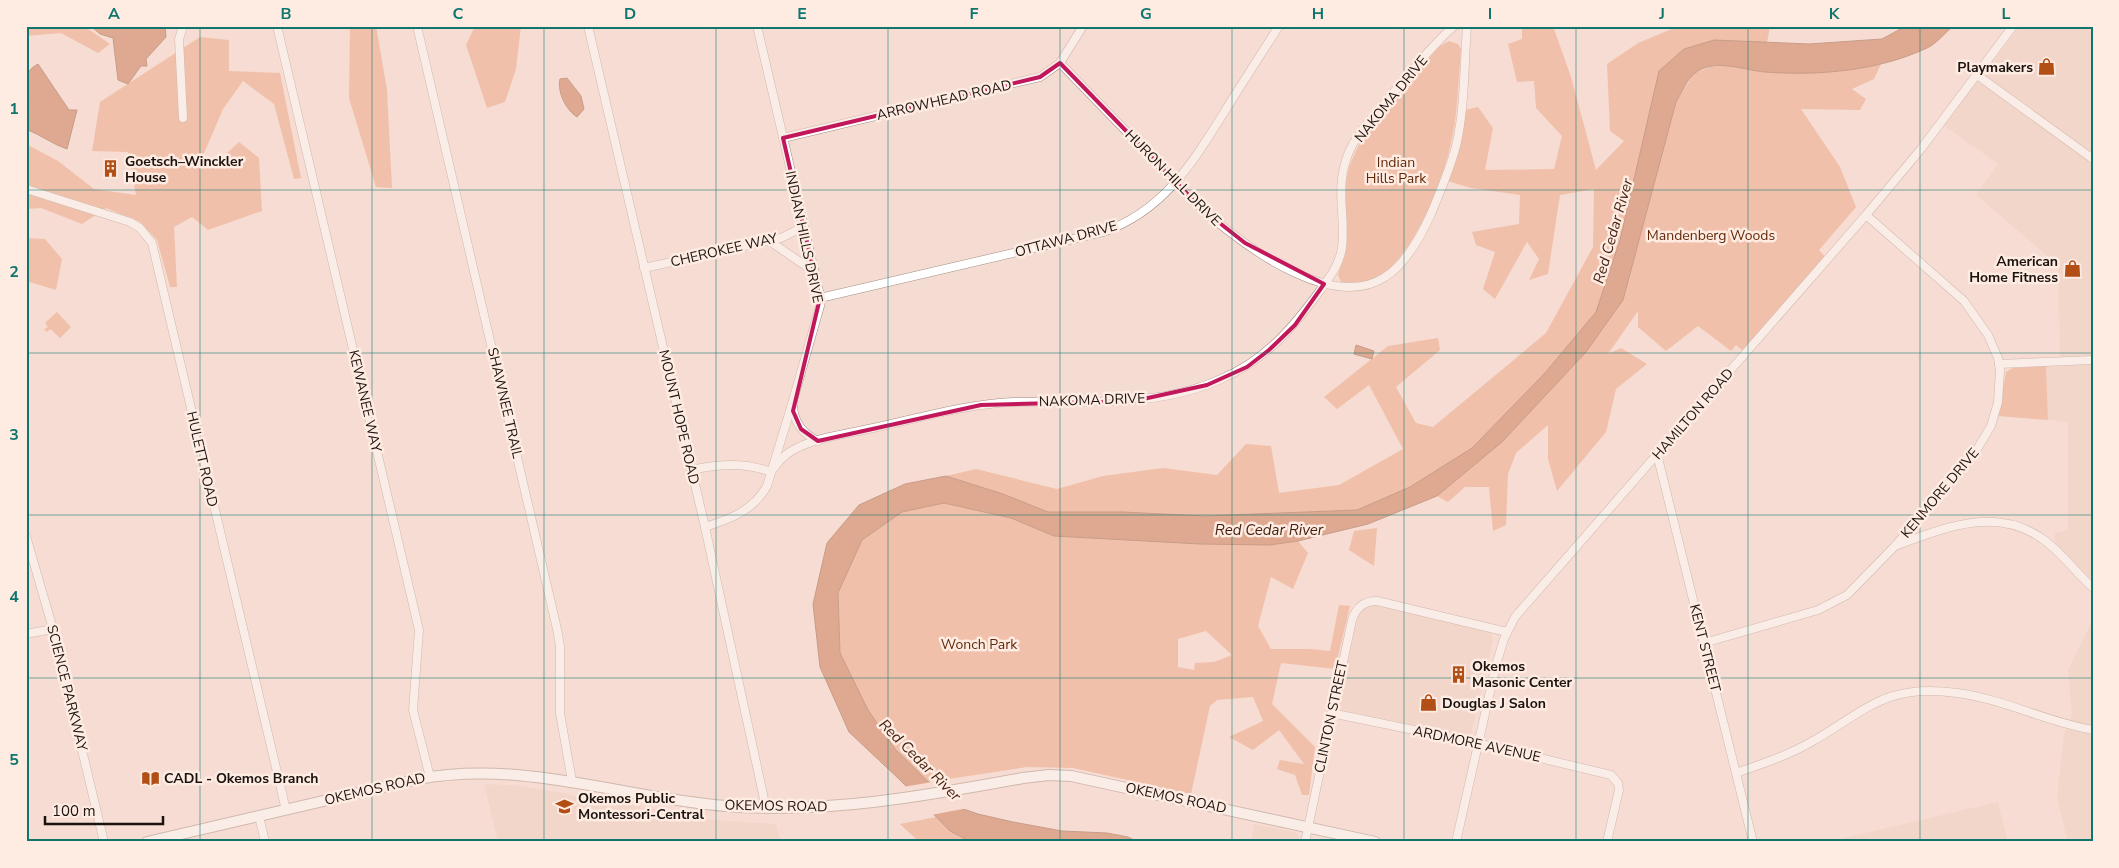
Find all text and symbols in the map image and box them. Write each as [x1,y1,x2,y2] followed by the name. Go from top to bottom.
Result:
[108,3,120,25] text: A
[280,3,292,25] text: B
[453,3,464,25] text: C
[624,3,636,25] text: D
[797,3,807,25] text: E
[970,3,979,25] text: F
[1140,3,1152,25] text: G
[1312,3,1324,25] text: H
[1488,3,1492,25] text: I
[1658,3,1665,25] text: J
[1829,3,1841,25] text: K
[2002,3,2011,25] text: L
[1350,52,1432,146] street label: NAKOMA DRIVE
[2037,57,2057,77] shop icon: Playmakers
[1957,58,2033,77] place label: Playmakers
[875,75,1013,125] street label: ARROWHEAD ROAD
[9,98,19,120] text: 1
[1121,126,1225,230] street label: HURON HILL DRIVE
[125,152,244,187] place label: Goetsch–Winckler House
[1366,153,1427,188] park label: Indian Hills Park
[101,159,121,179] building icon: Goetsch–Winckler House
[781,169,827,305] street label: INDIAN HILLS DRIVE
[1588,176,1638,286] water label: Red Cedar River
[1013,216,1119,262] street label: OTTAWA DRIVE
[1647,226,1775,245] park label: Mandenberg Woods
[669,228,780,272] street label: CHEROKEE WAY
[1969,252,2058,287] place label: American Home Fitness
[2062,259,2082,279] shop icon: American Home Fitness
[9,261,19,283] text: 2
[483,346,527,461] street label: SHAWNEE TRAIL
[344,348,386,455] street label: KEWANEE WAY
[654,348,704,486] street label: MOUNT HOPE ROAD
[1648,364,1738,464] street label: HAMILTON ROAD
[1038,389,1146,411] street label: NAKOMA DRIVE
[182,409,222,509] street label: HULETT ROAD
[9,424,19,446] text: 3
[1897,444,1983,542] street label: KENMORE DRIVE
[1215,520,1324,540] water label: Red Cedar River
[9,586,19,608] text: 4
[1685,602,1725,695] street label: KENT STREET
[42,623,92,754] street label: SCIENCE PARKWAY
[941,635,1018,654] park label: Wonch Park
[1472,657,1573,692] place label: Okemos Masonic Center
[1310,659,1352,775] street label: CLINTON STREET
[1448,664,1468,684] building icon: Okemos Masonic Center
[1418,693,1438,713] shop icon: Douglas J Salon
[1442,694,1546,713] place label: Douglas J Salon
[875,715,966,806] water label: Red Cedar River
[1412,721,1542,767] street label: ARDMORE AVENUE
[9,749,19,771] text: 5
[140,768,160,788] library icon: CADL - Okemos Branch
[323,768,427,810] street label: OKEMOS ROAD
[164,769,318,788] place label: CADL - Okemos Branch
[1124,778,1228,818] street label: OKEMOS ROAD
[578,789,704,824] place label: Okemos Public Montessori-Central
[45,793,162,825] scale bar
[554,796,574,816] school or university icon: Okemos Public Montessori-Central
[724,796,828,816] street label: OKEMOS ROAD
[52,801,96,821] text: 100 m

